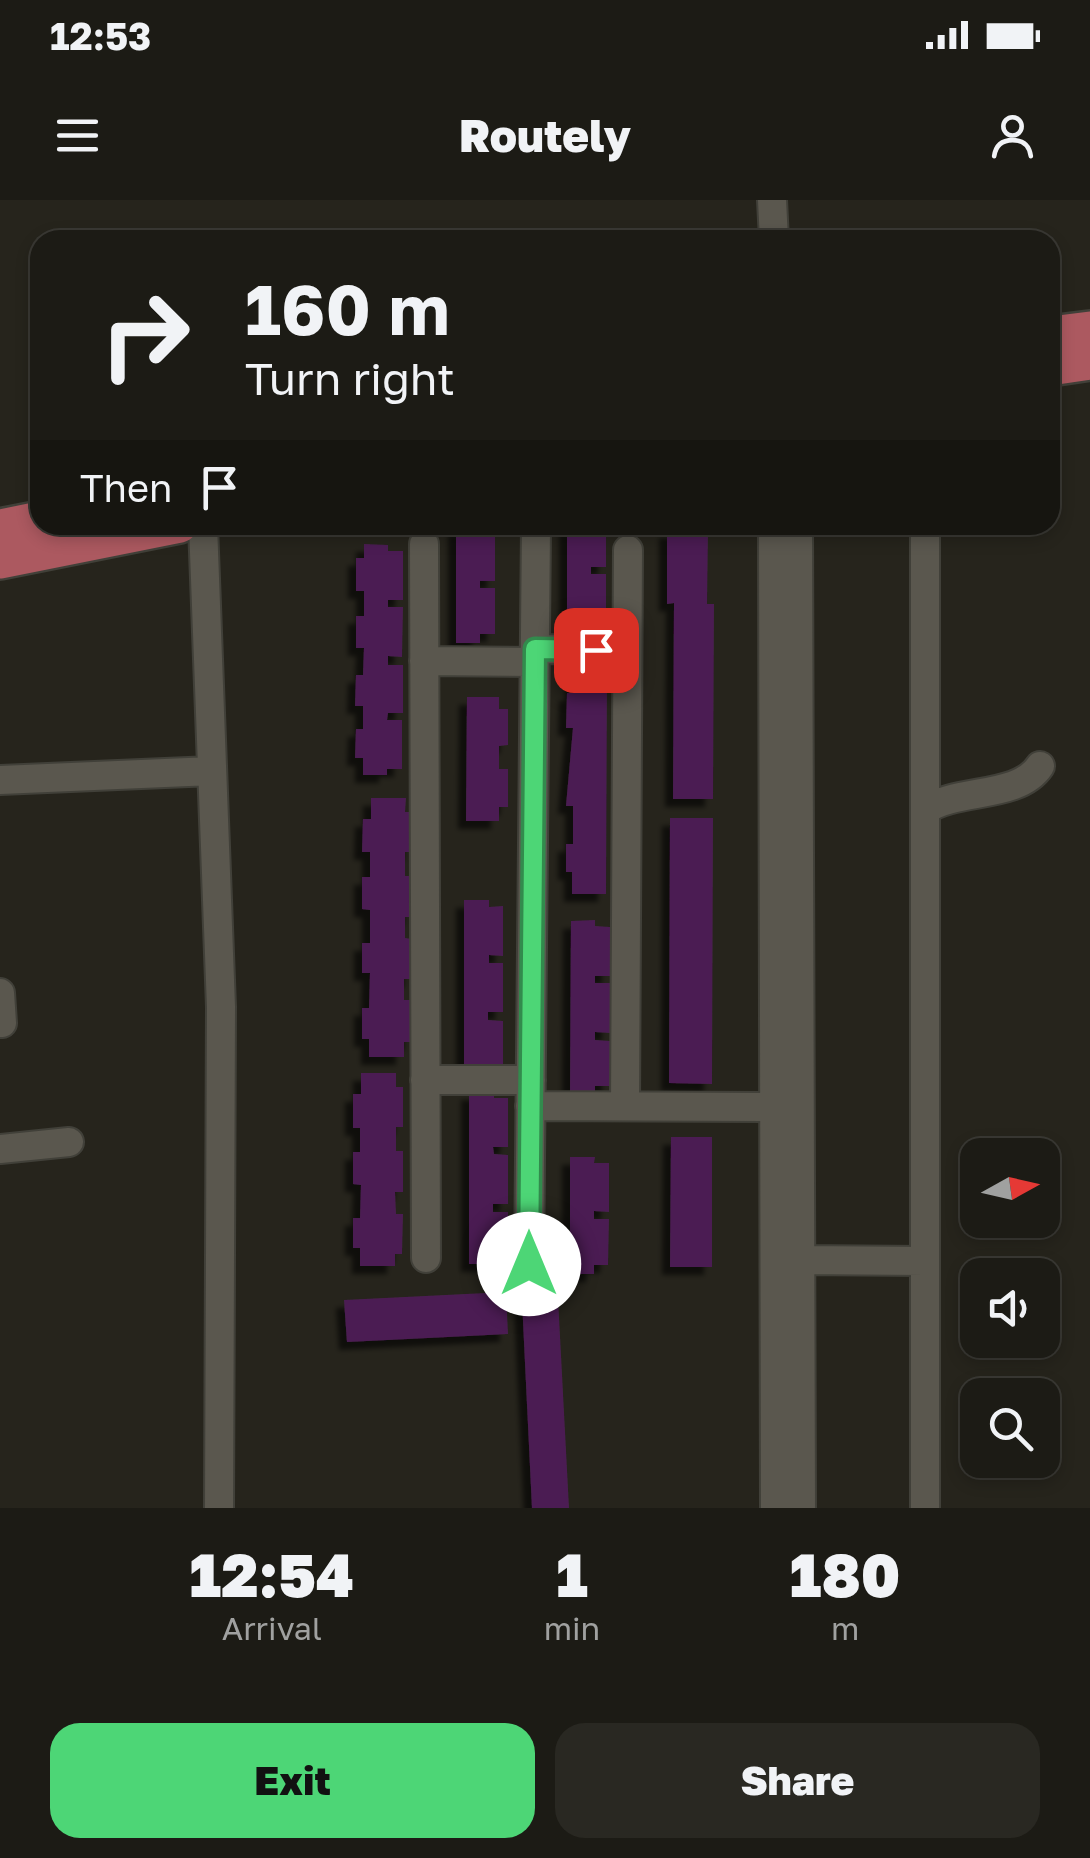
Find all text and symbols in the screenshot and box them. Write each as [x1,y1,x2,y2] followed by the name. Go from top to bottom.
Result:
[50,13,151,58] text: 12:53
[50,108,105,163] icon: menu
[459,108,631,162] text: Routely
[985,108,1040,163] icon: person
[245,266,450,350] text: 160 m
[80,270,210,400] icon: right
[245,351,455,405] text: Turn right
[192,460,247,515] icon: arrive
[80,465,172,510] text: Then
[554,608,639,693] pin
[569,623,624,678] icon: arrive
[960,1138,1060,1238] north arrow
[960,1138,1060,1478] map controls
[477,1212,581,1316] position arrow
[960,1258,1060,1358] button: sound
[960,1378,1060,1478] button: search
[190,1538,354,1610] text: 12:54
[556,1538,588,1610] text: 1
[790,1538,900,1610] text: 180
[222,1609,322,1647] text: Arrival
[544,1609,600,1647] text: min
[831,1609,859,1647] text: m
[50,1723,535,1838] button: Exit
[555,1723,1040,1838] button: Share

